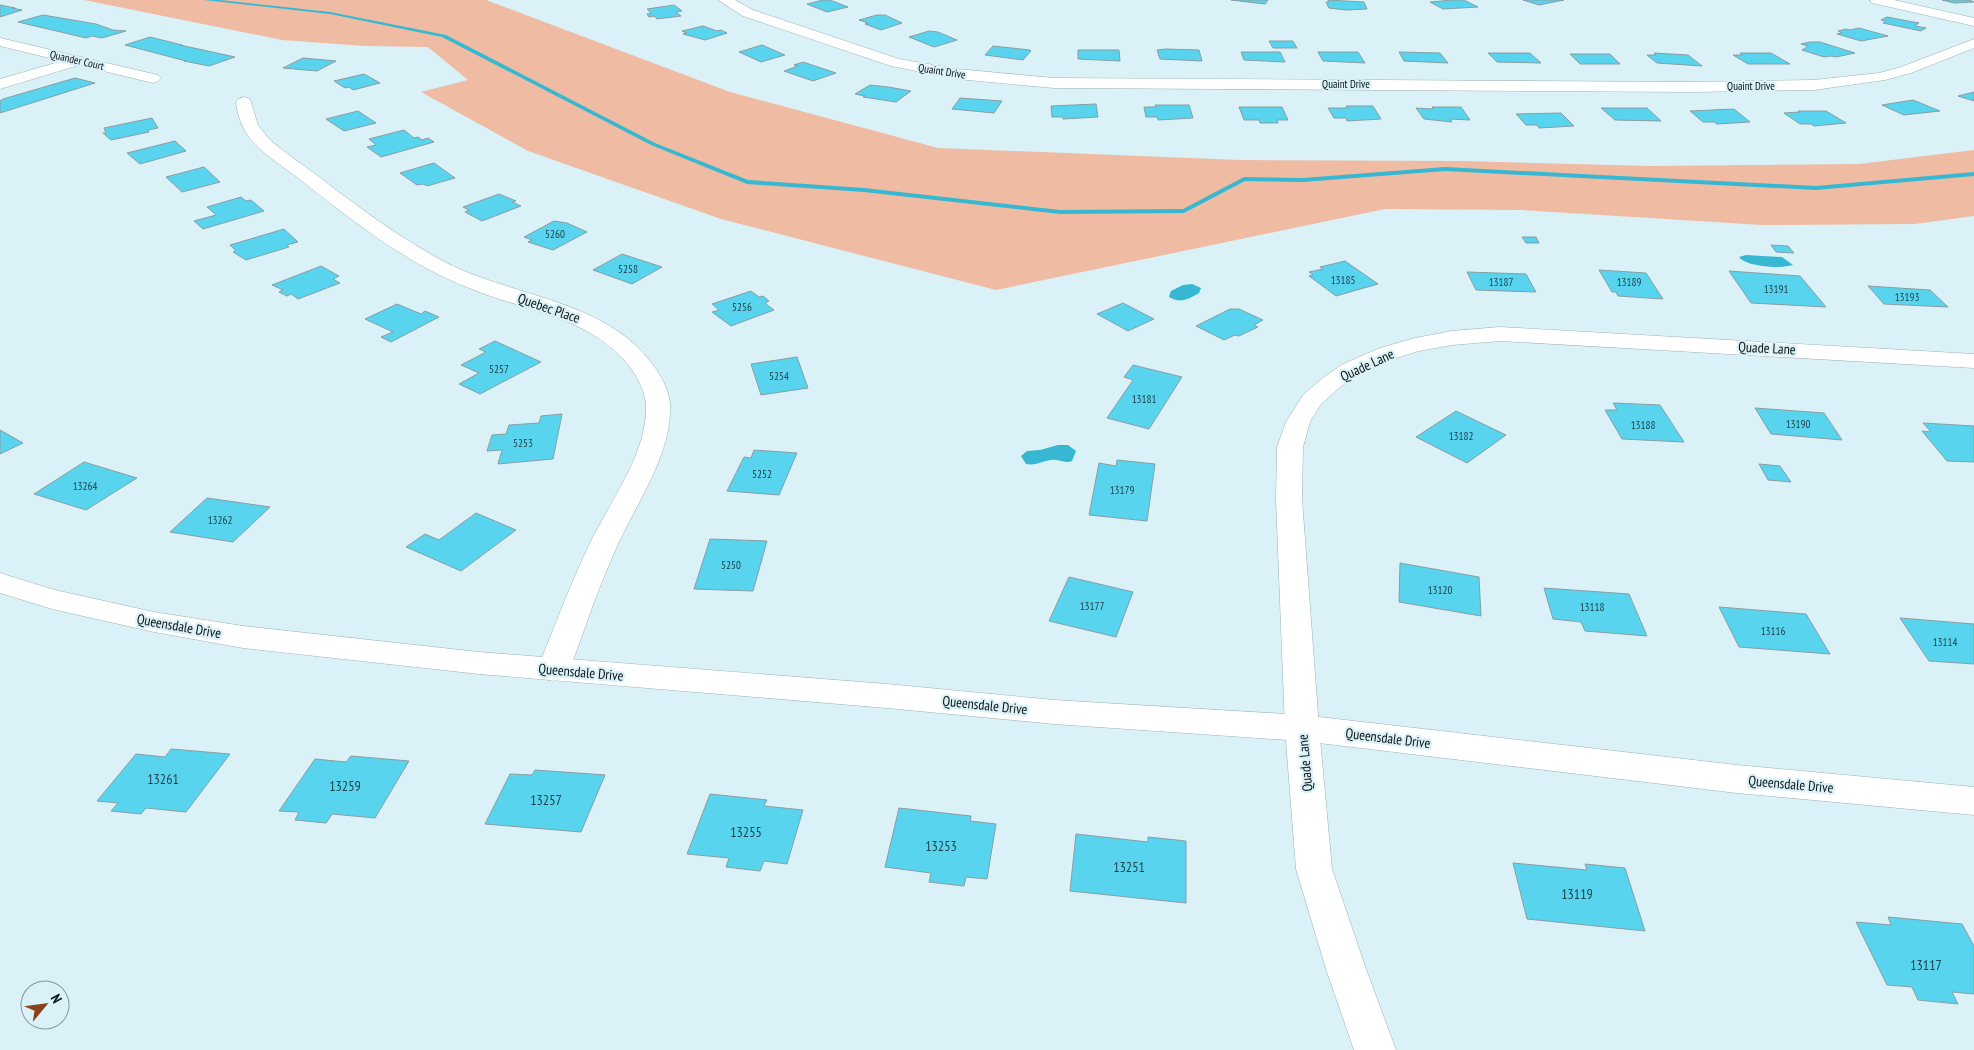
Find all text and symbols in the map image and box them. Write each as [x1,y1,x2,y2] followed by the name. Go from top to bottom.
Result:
[49,47,105,73] street label: Quander Court
[917,60,967,82] street label: Quaint Drive
[1322,77,1370,91] street label: Quaint Drive
[1727,79,1775,93] street label: Quaint Drive
[545,227,565,241] house number: 5260
[618,262,638,276] house number: 5258
[1331,273,1355,287] house number: 13185
[1489,275,1513,289] house number: 13187
[1617,275,1641,289] house number: 13189
[1764,282,1788,296] house number: 13191
[515,289,583,327] street label: Quebec Place
[1895,290,1919,304] house number: 13193
[732,300,752,314] house number: 5256
[1738,338,1796,358] street label: Quade Lane
[1337,345,1397,385] street label: Quade Lane
[489,362,509,376] house number: 5257
[769,369,789,383] house number: 5254
[1132,392,1156,406] house number: 13181
[1786,417,1810,431] house number: 13190
[1631,418,1655,432] house number: 13188
[1449,429,1473,443] house number: 13182
[513,436,533,450] house number: 5253
[752,467,772,481] house number: 5252
[73,479,97,493] house number: 13264
[1110,483,1134,497] house number: 13179
[208,513,232,527] house number: 13262
[721,558,741,572] house number: 5250
[1428,583,1452,597] house number: 13120
[1080,599,1104,613] house number: 13177
[1580,600,1604,614] house number: 13118
[135,610,223,642] street label: Queensdale Drive
[1761,624,1785,638] house number: 13116
[1933,635,1957,649] house number: 13114
[538,659,624,685] street label: Queensdale Drive
[942,692,1029,718] street label: Queensdale Drive
[1345,724,1432,752] street label: Queensdale Drive
[1294,733,1316,792] street label: Quade Lane
[147,770,179,788] house number: 13261
[1748,771,1834,797] street label: Queensdale Drive
[329,777,361,795] house number: 13259
[530,791,562,809] house number: 13257
[730,823,762,841] house number: 13255
[925,837,957,855] house number: 13253
[1113,858,1145,876] house number: 13251
[1561,885,1593,903] house number: 13119
[1910,956,1942,974] house number: 13117
[20,980,70,1030] north arrow
[47,991,66,1006] text: N

